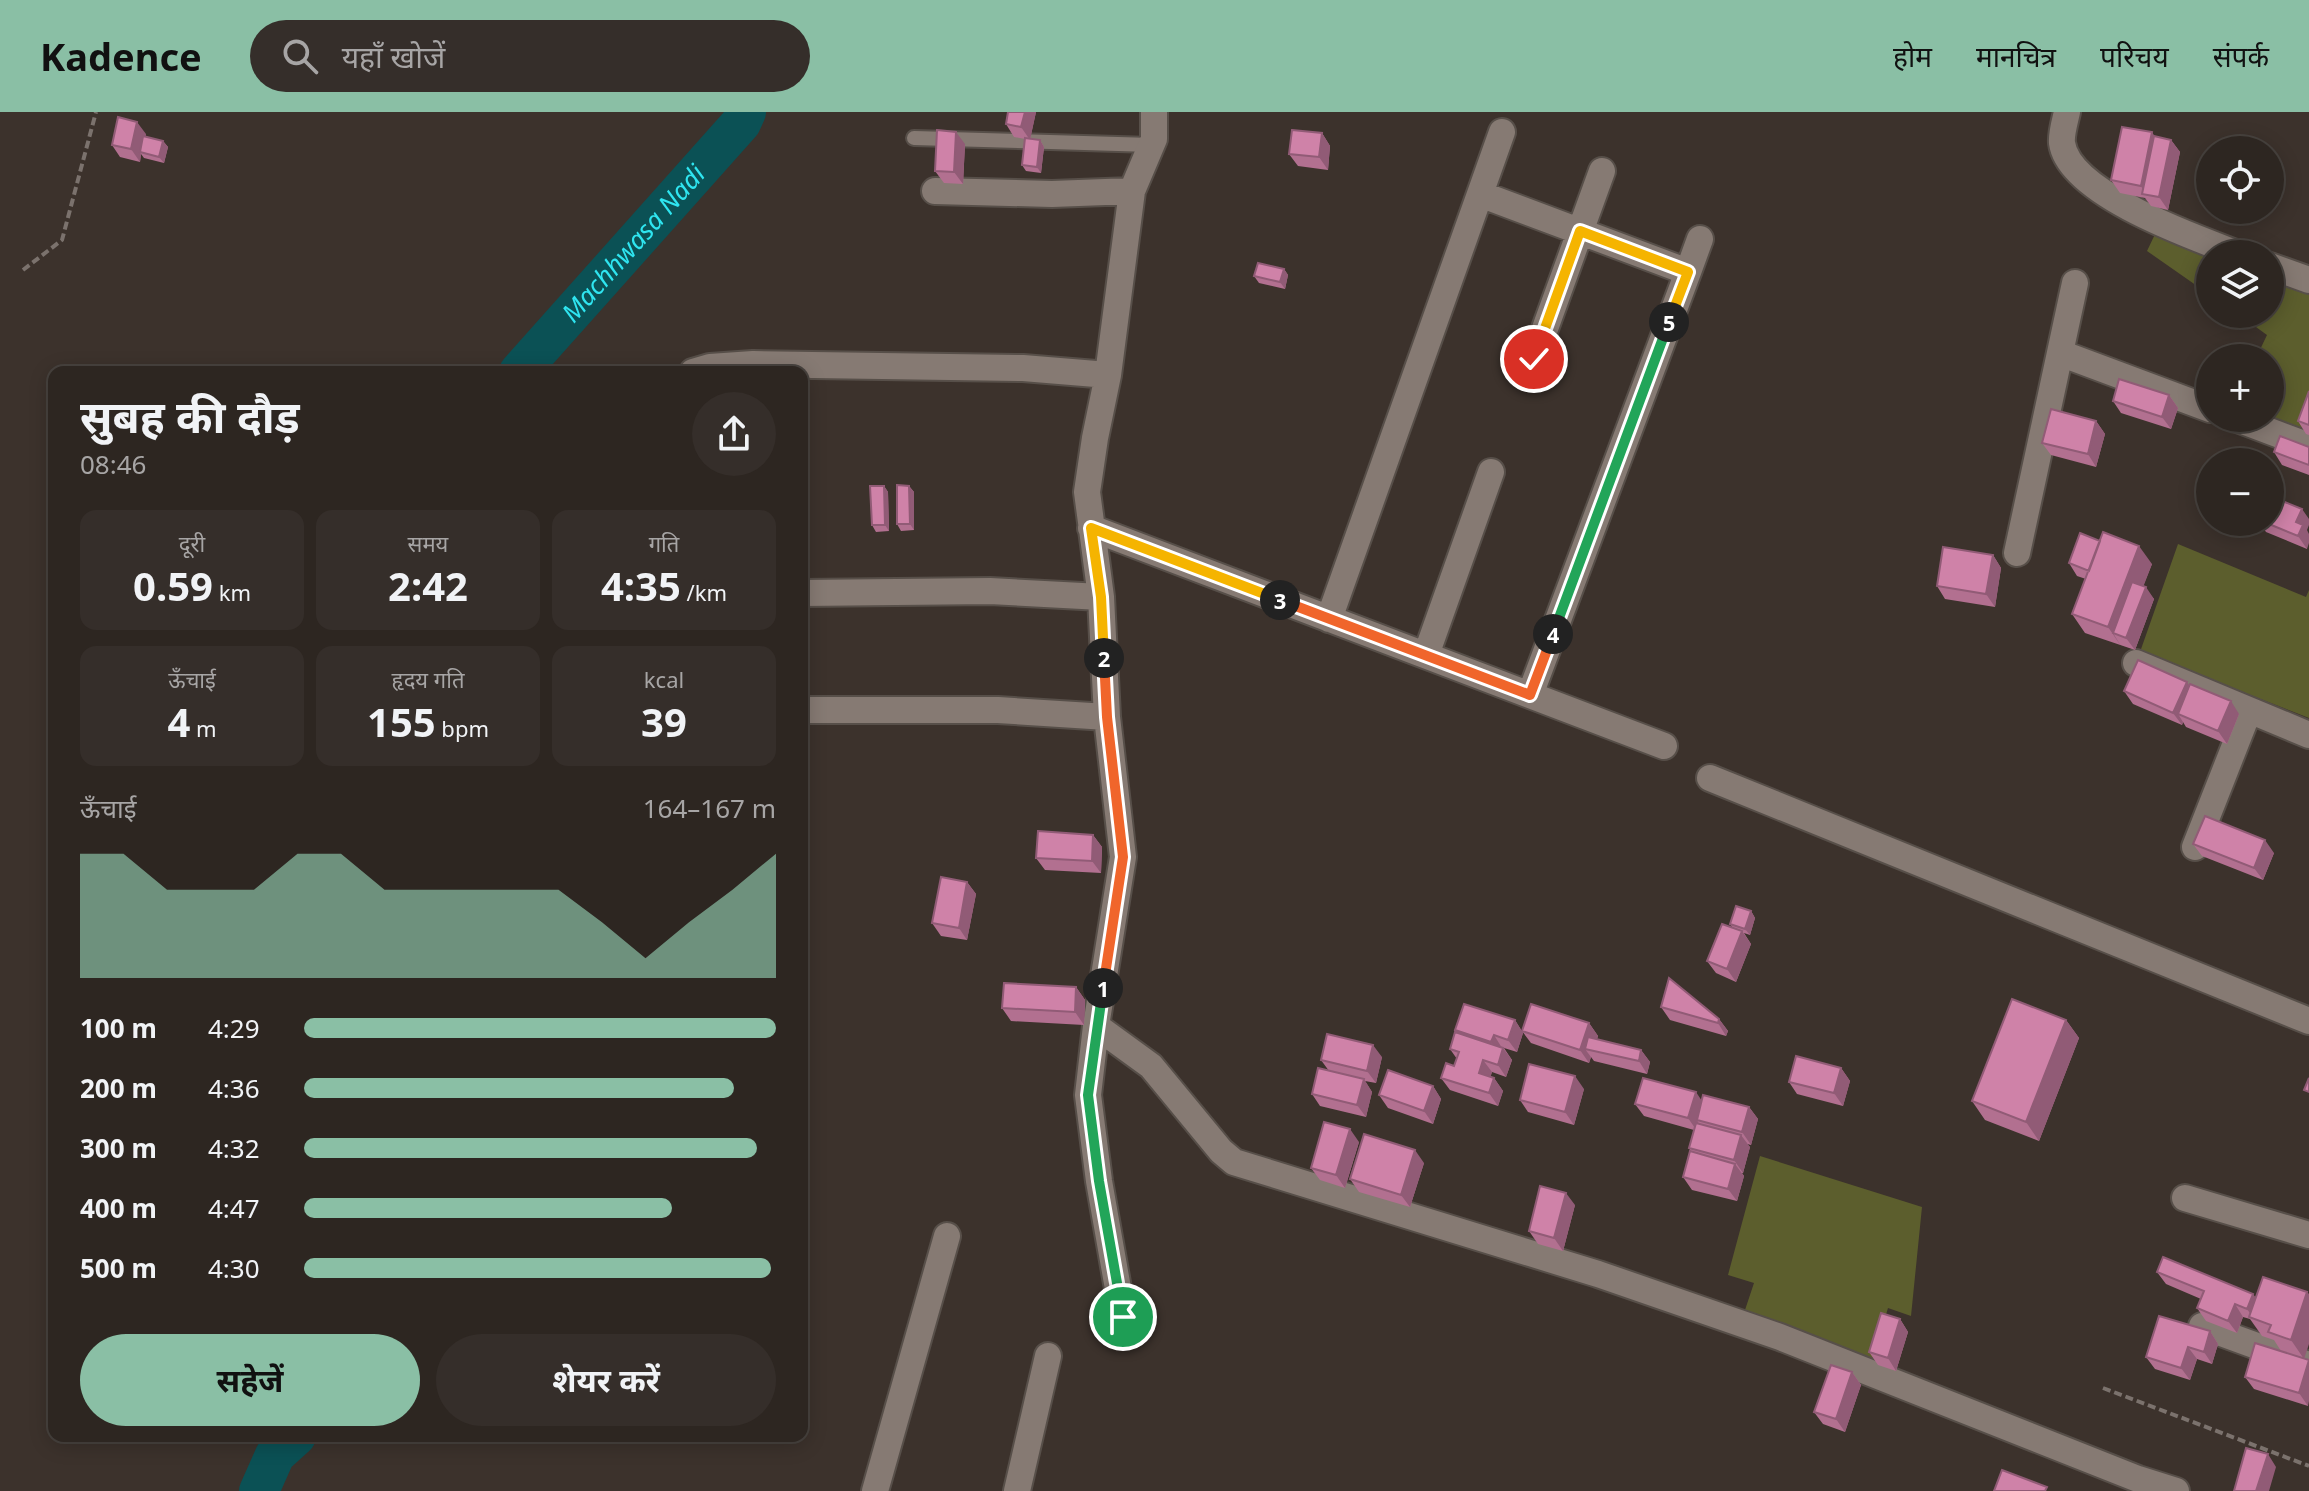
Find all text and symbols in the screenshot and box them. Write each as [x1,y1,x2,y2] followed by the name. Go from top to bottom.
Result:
[250,20,810,92] search box
[40,30,202,82] text: Kadence
[278,34,322,78] icon: search
[342,36,445,77] text: यहाँ खोजें
[1893,37,1932,75] text: होम
[1976,37,2056,75] text: मानचित्र
[2100,37,2169,75] text: परिचय
[2213,37,2269,75] text: संपर्क
[2196,136,2284,536] map controls
[2196,136,2284,224] button: locate
[553,155,714,330] water label: Machhwasa Nadi
[2196,240,2284,328] button: layers
[1649,302,1689,342] pin: 5
[1663,307,1675,337] text: 5
[1500,325,1568,393] pin
[1512,337,1556,381] icon: check
[2196,344,2284,432] button: +
[80,386,300,446] text: सुबह की दौड़
[692,392,776,476] button: share
[80,446,146,482] text: 08:46
[2196,448,2284,536] button: −
[179,528,205,558] text: दूरी
[408,528,448,558] text: समय
[649,528,679,558] text: गति
[133,558,213,613] text: 0.59
[388,558,468,613] text: 2:42
[601,558,681,613] text: 4:35
[213,577,251,607] text: km
[681,577,727,607] text: /km
[1260,580,1300,620] pin: 3
[1274,585,1286,615] text: 3
[1533,614,1573,654] pin: 4
[1547,619,1559,649] text: 4
[1084,638,1124,678] pin: 2
[1098,643,1110,673] text: 2
[168,664,216,694] text: ऊँचाई
[392,664,464,694] text: हृदय गति
[644,664,684,694] text: kcal
[167,694,190,749] text: 4
[367,694,436,749] text: 155
[641,694,687,749] text: 39
[190,713,217,743] text: m
[436,713,489,743] text: bpm
[80,790,136,826] text: ऊँचाई
[643,790,776,826] text: 164–167 m
[1083,968,1123,1008] pin: 1
[1097,973,1109,1003] text: 1
[80,1010,157,1046] text: 100 m
[208,1010,260,1046] text: 4:29
[80,1070,157,1106] text: 200 m
[208,1070,260,1106] text: 4:36
[80,1130,157,1166] text: 300 m
[208,1130,260,1166] text: 4:32
[80,1190,157,1226] text: 400 m
[208,1190,260,1226] text: 4:47
[80,1250,157,1286] text: 500 m
[208,1250,260,1286] text: 4:30
[1089,1283,1157,1351] pin
[1101,1295,1145,1339] icon: arrive
[80,1334,420,1426] button: सहेजें
[436,1334,776,1426] button: शेयर करें

